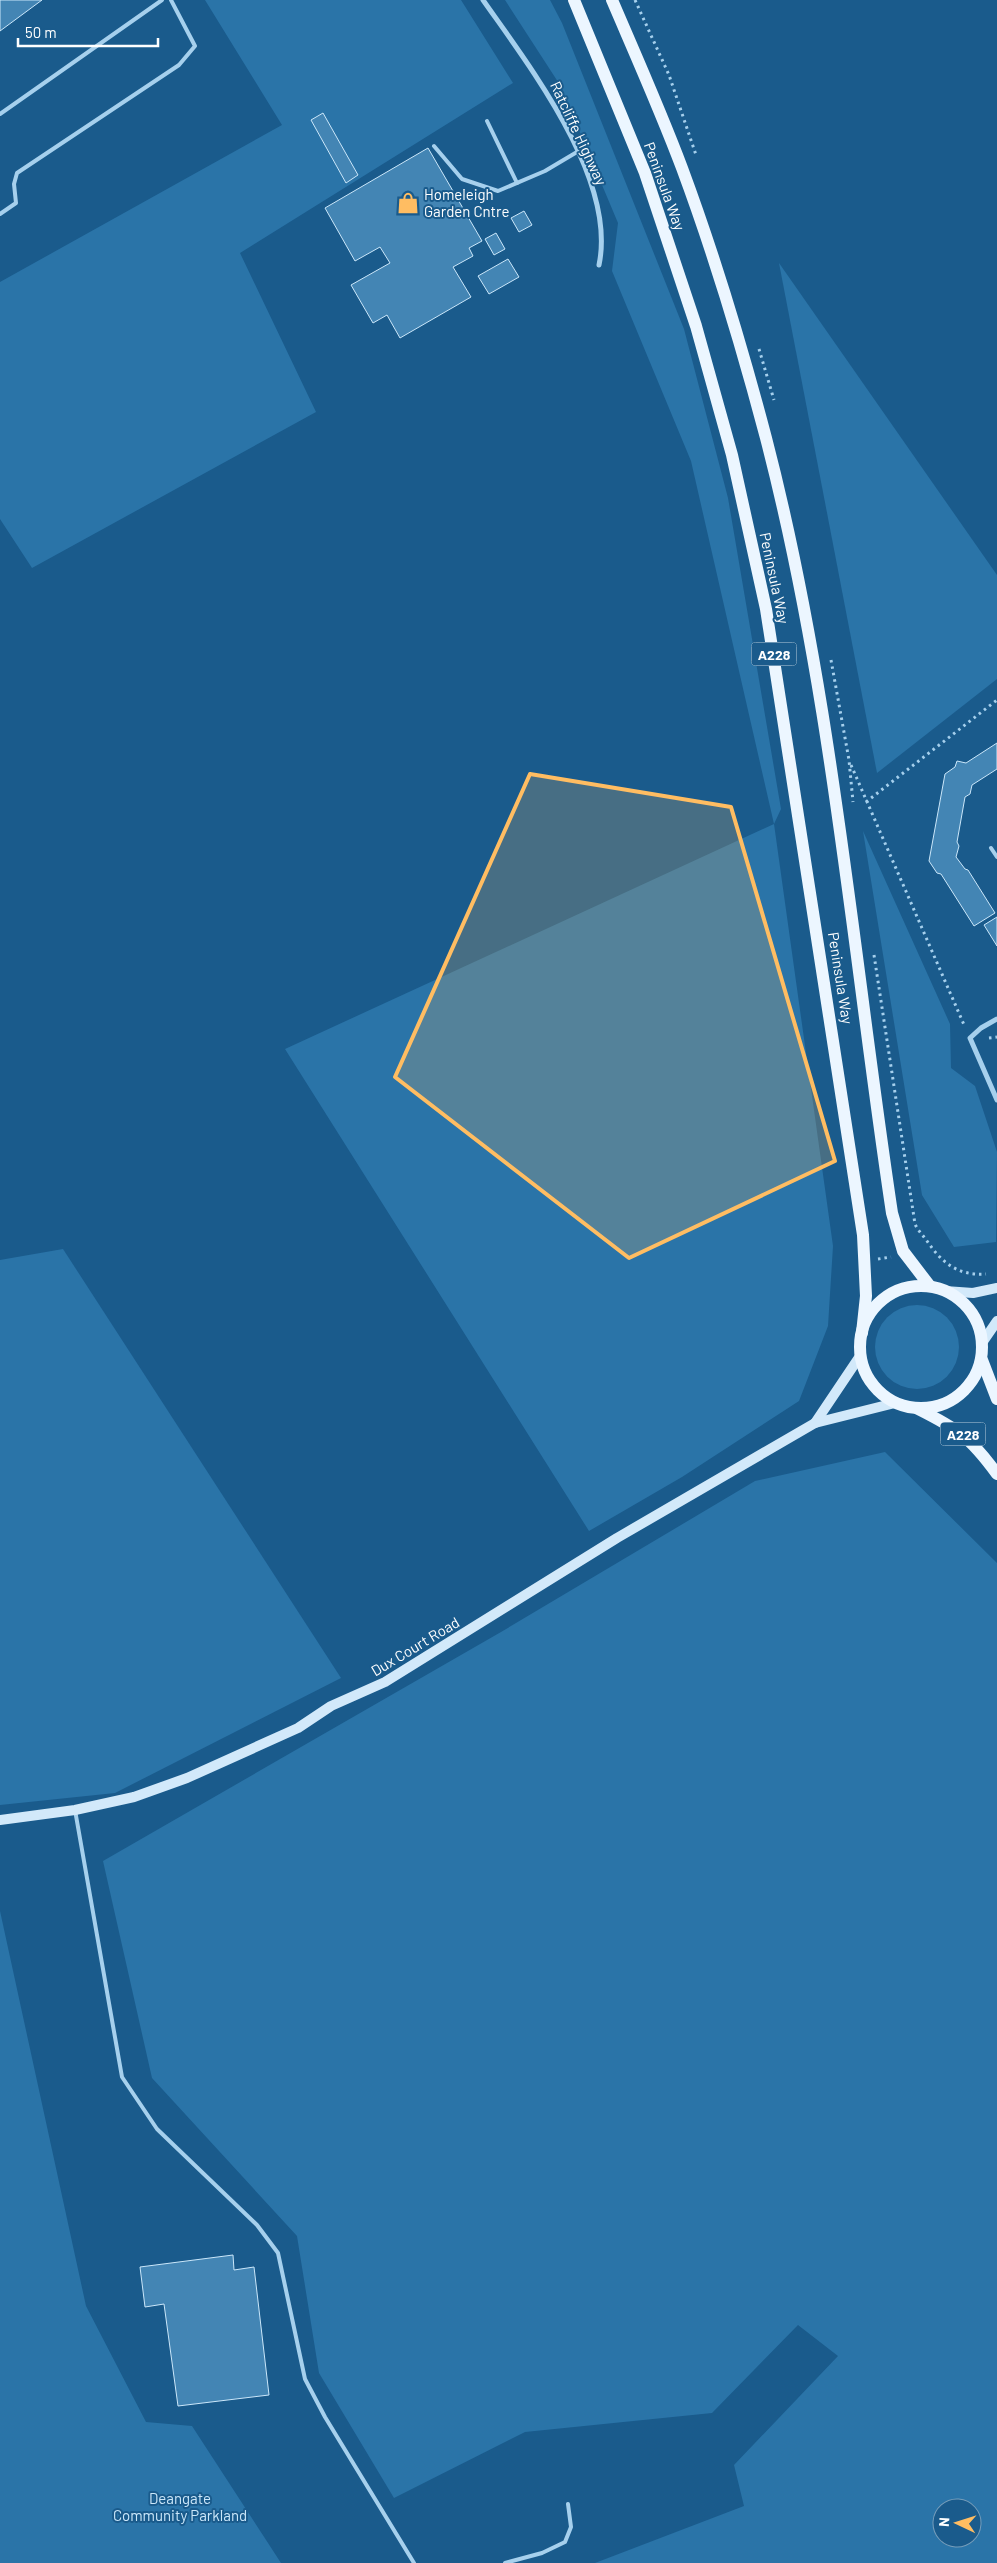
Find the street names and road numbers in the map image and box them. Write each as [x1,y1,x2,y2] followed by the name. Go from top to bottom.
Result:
[547,78,611,188] street label: Ratcliffe Highway
[641,139,689,233] street label: Peninsula Way
[757,531,793,625] street label: Peninsula Way
[752,642,796,666] road number: A228
[825,931,857,1025] street label: Peninsula Way
[940,1422,986,1446] road number: A228
[368,1613,462,1679] street label: Dux Court Road

